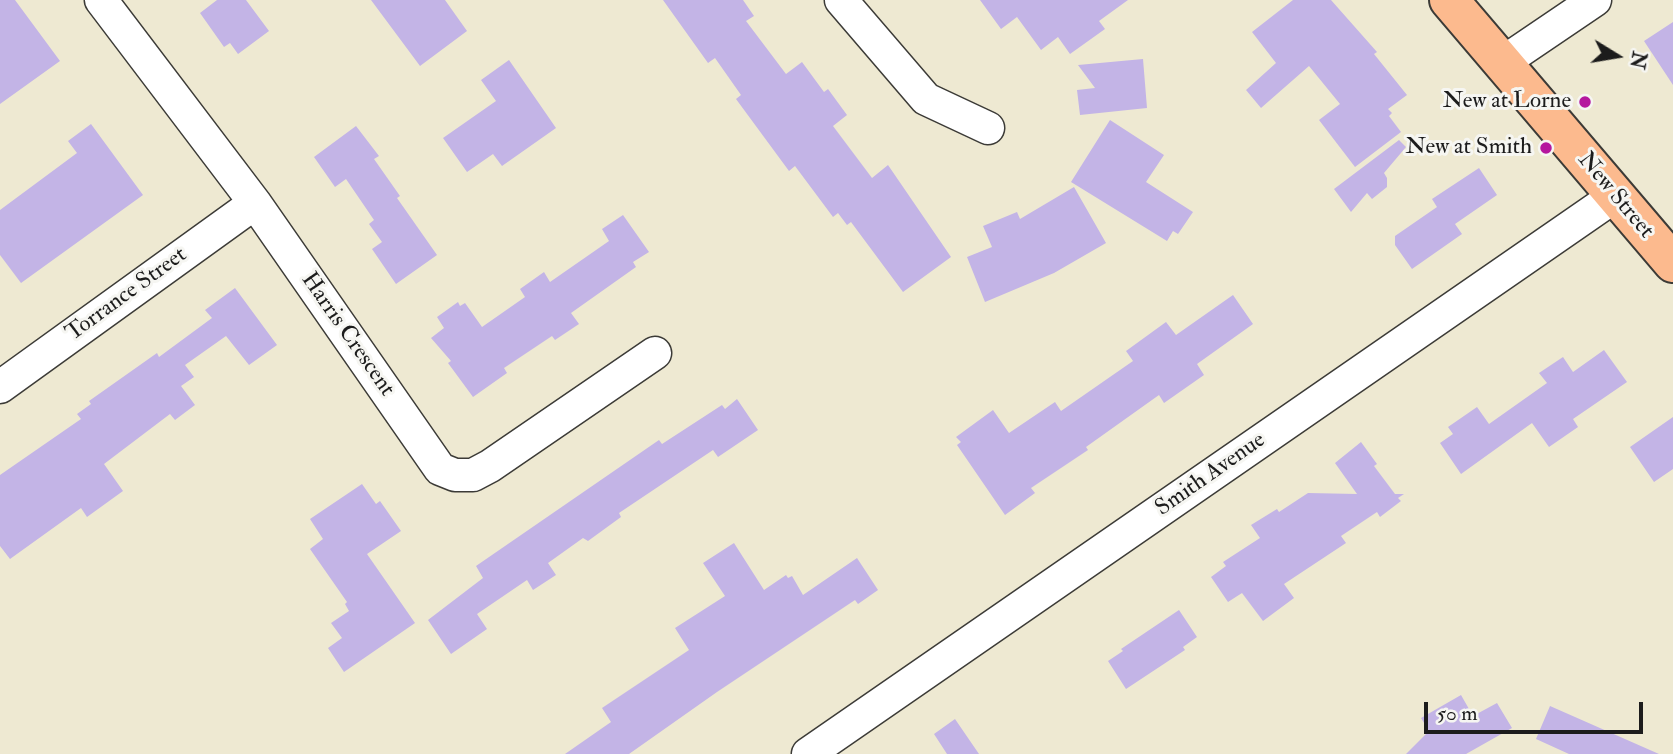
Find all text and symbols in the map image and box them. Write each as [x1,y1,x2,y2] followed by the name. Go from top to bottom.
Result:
[1582,21,1652,91] north arrow
[1624,49,1651,71] text: N
[1443,88,1571,116] place label: New at Lorne
[1577,94,1593,110] marker: New at Lorne
[1405,134,1532,162] place label: New at Smith
[1538,140,1554,156] marker: New at Smith
[1571,147,1659,245] street label: New Street
[61,242,193,348] street label: Torrance Street
[294,268,400,402] street label: Harris Crescent
[1151,427,1271,523] street label: Smith Avenue
[1428,688,1647,732] scale bar
[1437,700,1478,727] text: 50 m

